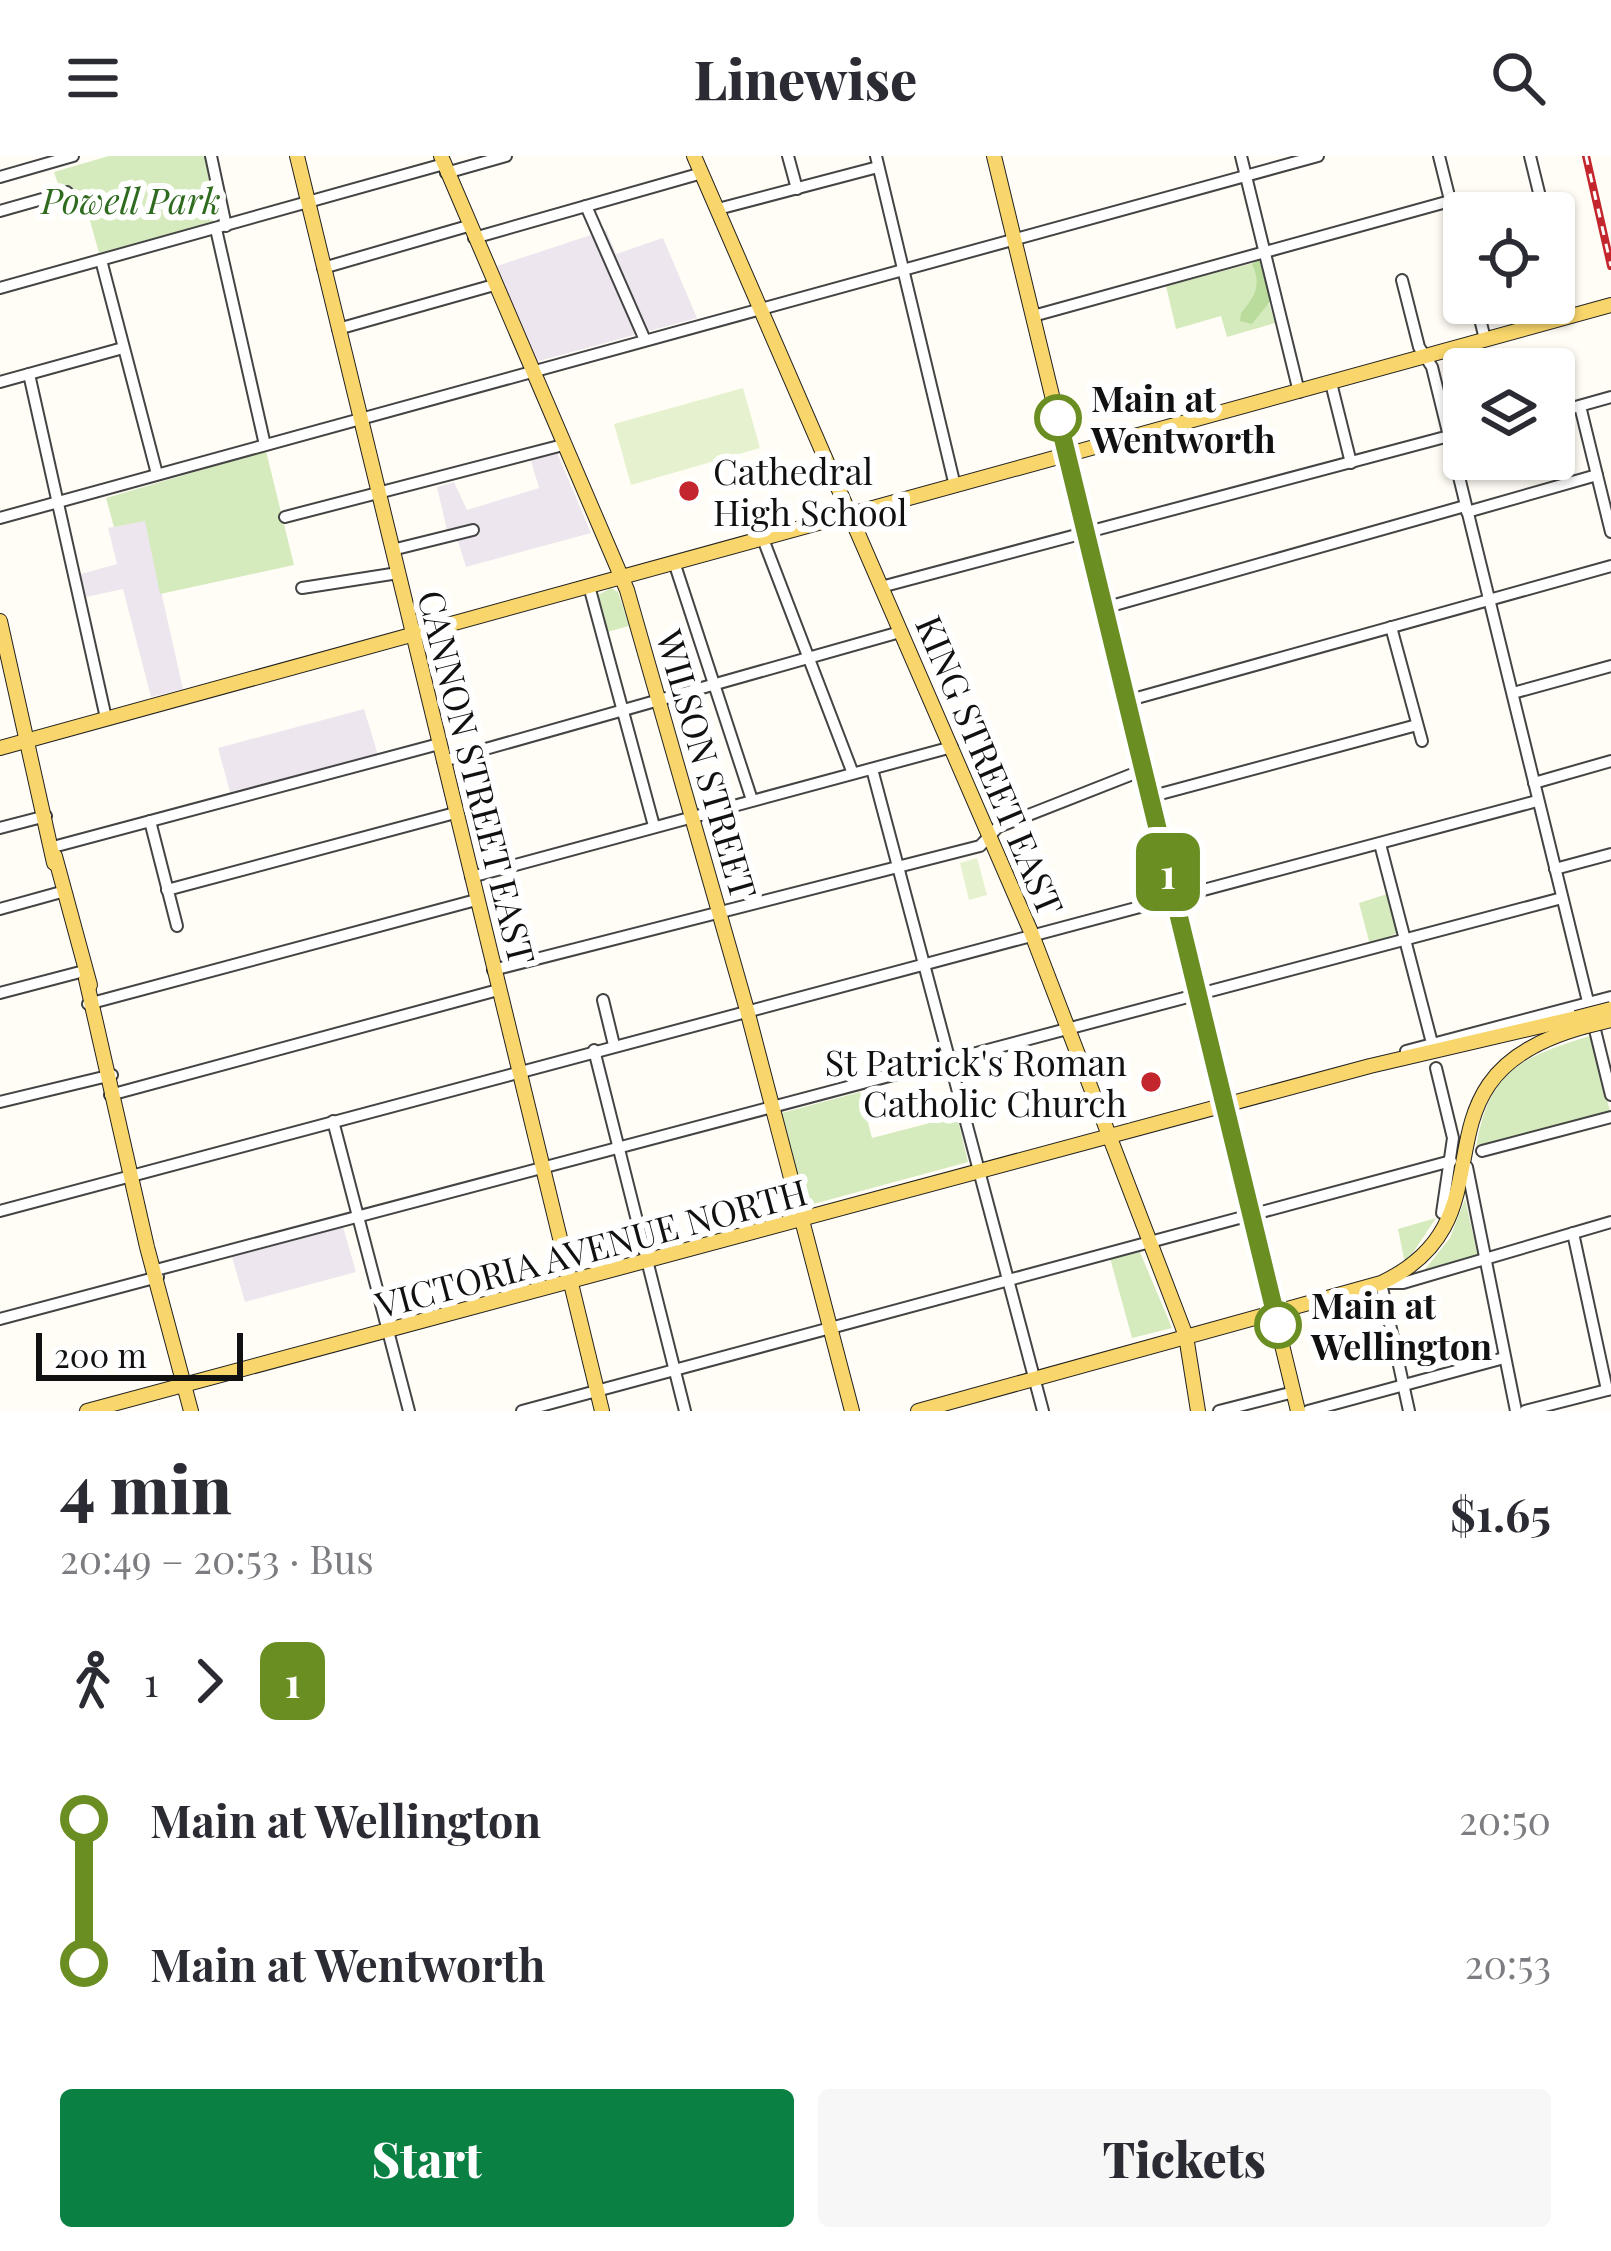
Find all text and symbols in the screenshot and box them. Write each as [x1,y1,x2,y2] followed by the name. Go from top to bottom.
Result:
[694,42,917,114] text: Linewise
[60,45,126,111] icon: menu
[1485,45,1551,111] icon: search
[39,175,221,223] park label: Powell Park
[1443,192,1575,480] map controls
[1443,192,1575,324] button: locate
[1443,348,1575,480] button: layers
[1090,373,1276,462] place label: Main at Wentworth
[1036,396,1080,440] marker: Main at Wentworth
[713,446,907,535] place label: Cathedral High School
[676,478,702,504] marker: Cathedral High School
[408,585,548,969] street label: CANNON STREET EAST
[906,608,1076,922] street label: KING STREET EAST
[646,623,769,904] street label: WILSON STREET
[1129,833,1207,911] line badge: 1
[1160,844,1176,900] text: 1
[825,1037,1127,1126] place label: St Patrick's Roman Catholic Church
[1138,1069,1164,1095] marker: St Patrick's Roman Catholic Church
[369,1166,812,1328] street label: VICTORIA AVENUE NORTH
[1310,1280,1492,1369] place label: Main at Wellington
[1256,1303,1300,1347] marker: Main at Wellington
[36,1327,243,1380] scale bar
[54,1332,147,1376] text: 200 m
[60,1443,232,1531] text: 4 min
[1450,1483,1551,1543] text: $1.65
[60,1532,374,1584] text: 20:49 – 20:53 · Bus
[60,1648,126,1714] icon: walk
[176,1648,242,1714] icon: forward
[284,1653,301,1709] text: 1
[144,1655,158,1707] text: 1
[150,1789,541,1849] text: Main at Wellington
[1459,1793,1551,1845] text: 20:50
[150,1933,545,1993] text: Main at Wentworth
[1465,1937,1551,1989] text: 20:53
[60,2089,794,2227] button: Start
[818,2089,1551,2227] button: Tickets

